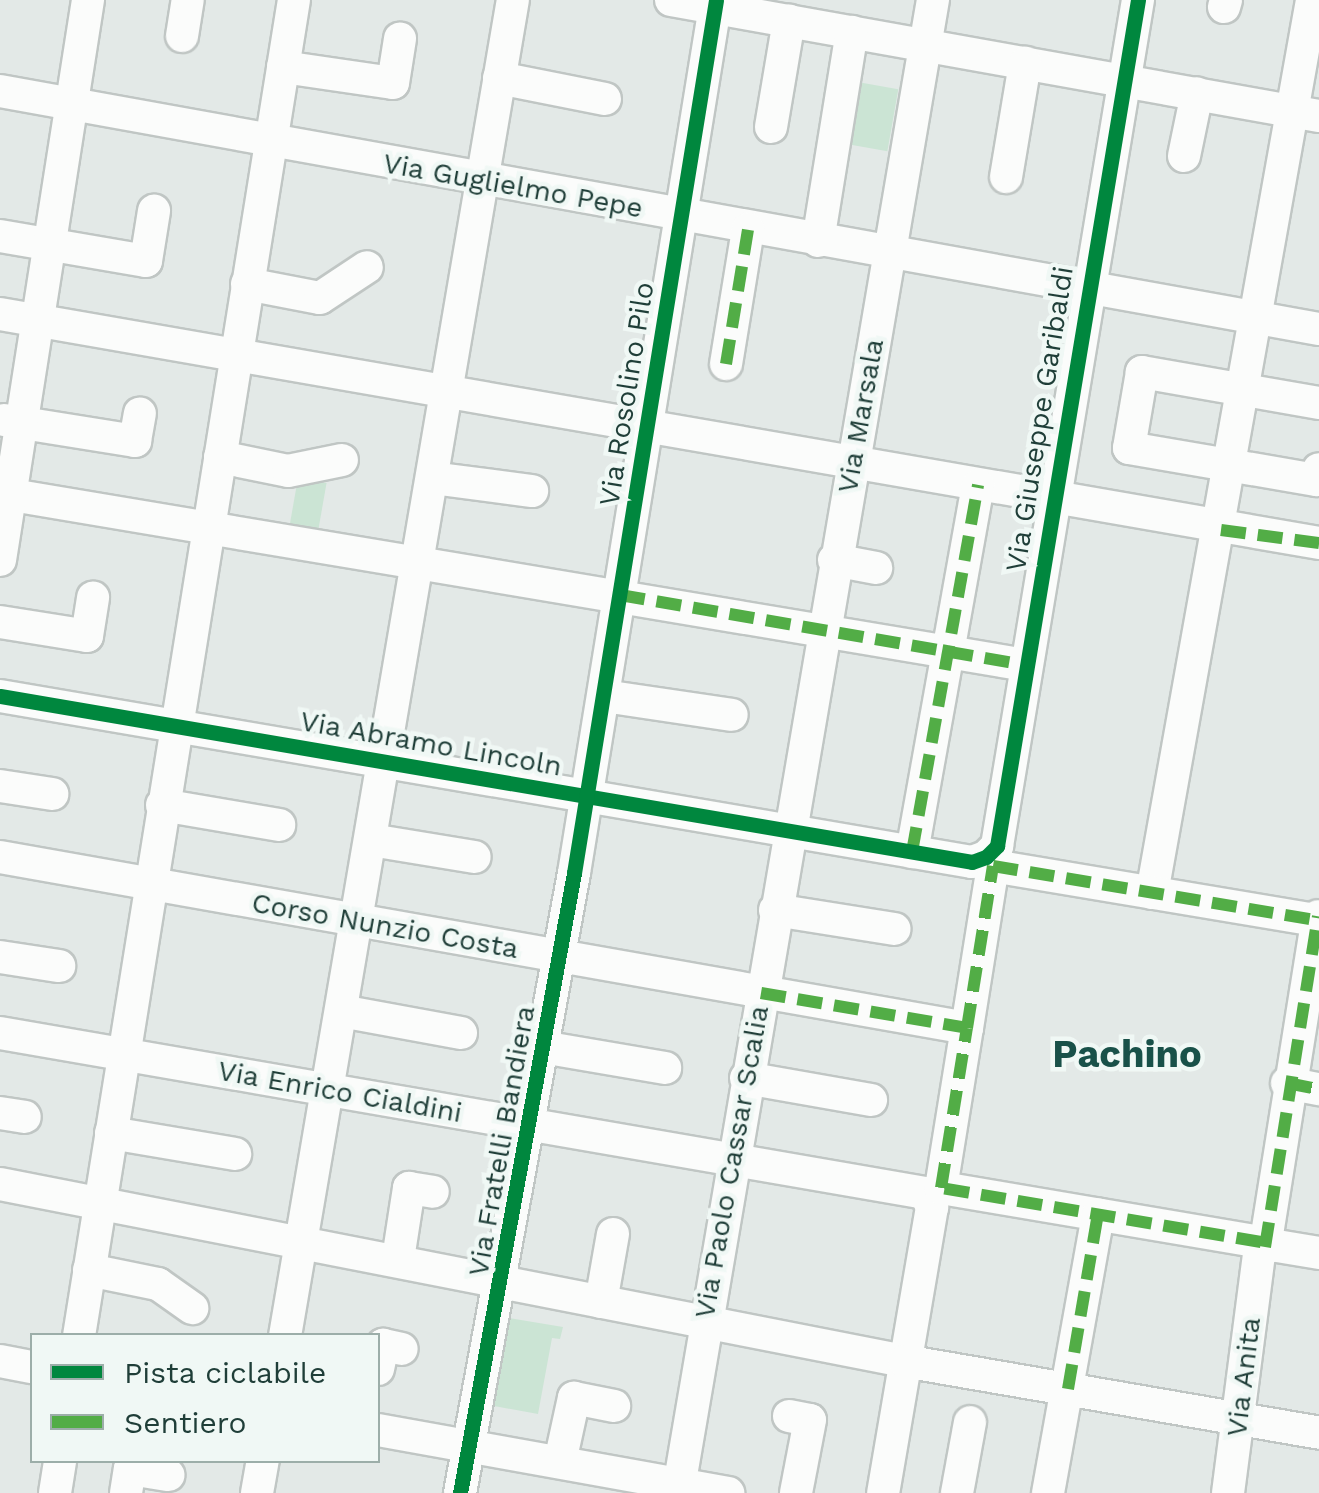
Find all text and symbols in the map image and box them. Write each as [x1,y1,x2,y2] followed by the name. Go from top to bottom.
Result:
[380,147,646,225] street label: Via Guglielmo Pepe
[999,263,1081,575] street label: Via Giuseppe Garibaldi
[593,279,661,509] street label: Via Rosolino Pilo
[831,336,891,496] street label: Via Marsala
[297,704,565,784] street label: Via Abramo Lincoln
[249,886,521,966] street label: Corso Nunzio Costa
[688,1002,776,1322] street label: Via Paolo Cassar Scalia
[462,1003,542,1279] street label: Via Fratelli Bandiera
[1052,1032,1202,1078] district label: Pachino
[215,1054,465,1130] street label: Via Enrico Cialdini
[1220,1314,1268,1440] street label: Via Anita
[30,1333,380,1463] legend
[124,1355,326,1390] text: Pista ciclabile
[124,1405,247,1440] text: Sentiero

